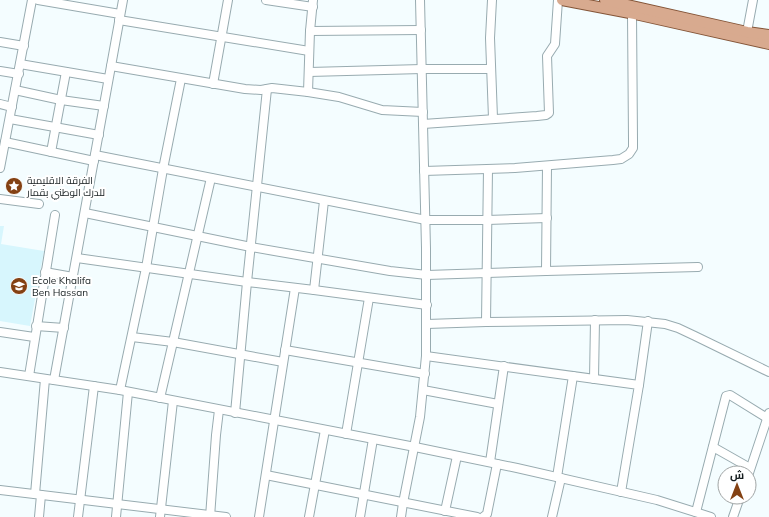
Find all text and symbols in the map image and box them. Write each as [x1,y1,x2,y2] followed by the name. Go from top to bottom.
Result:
[26,174,105,200] place label: الفرقة الاقليمية للدرك الوطني بقمار
[4,176,24,196] place icon: الفرقة الاقليمية للدرك الوطني بقمار
[32,274,91,299] place label: Ecole Khalifa Ben Hassan
[9,276,29,296] school or university icon: Ecole Khalifa Ben Hassan
[717,465,757,505] north arrow
[730,468,744,482] text: ش

